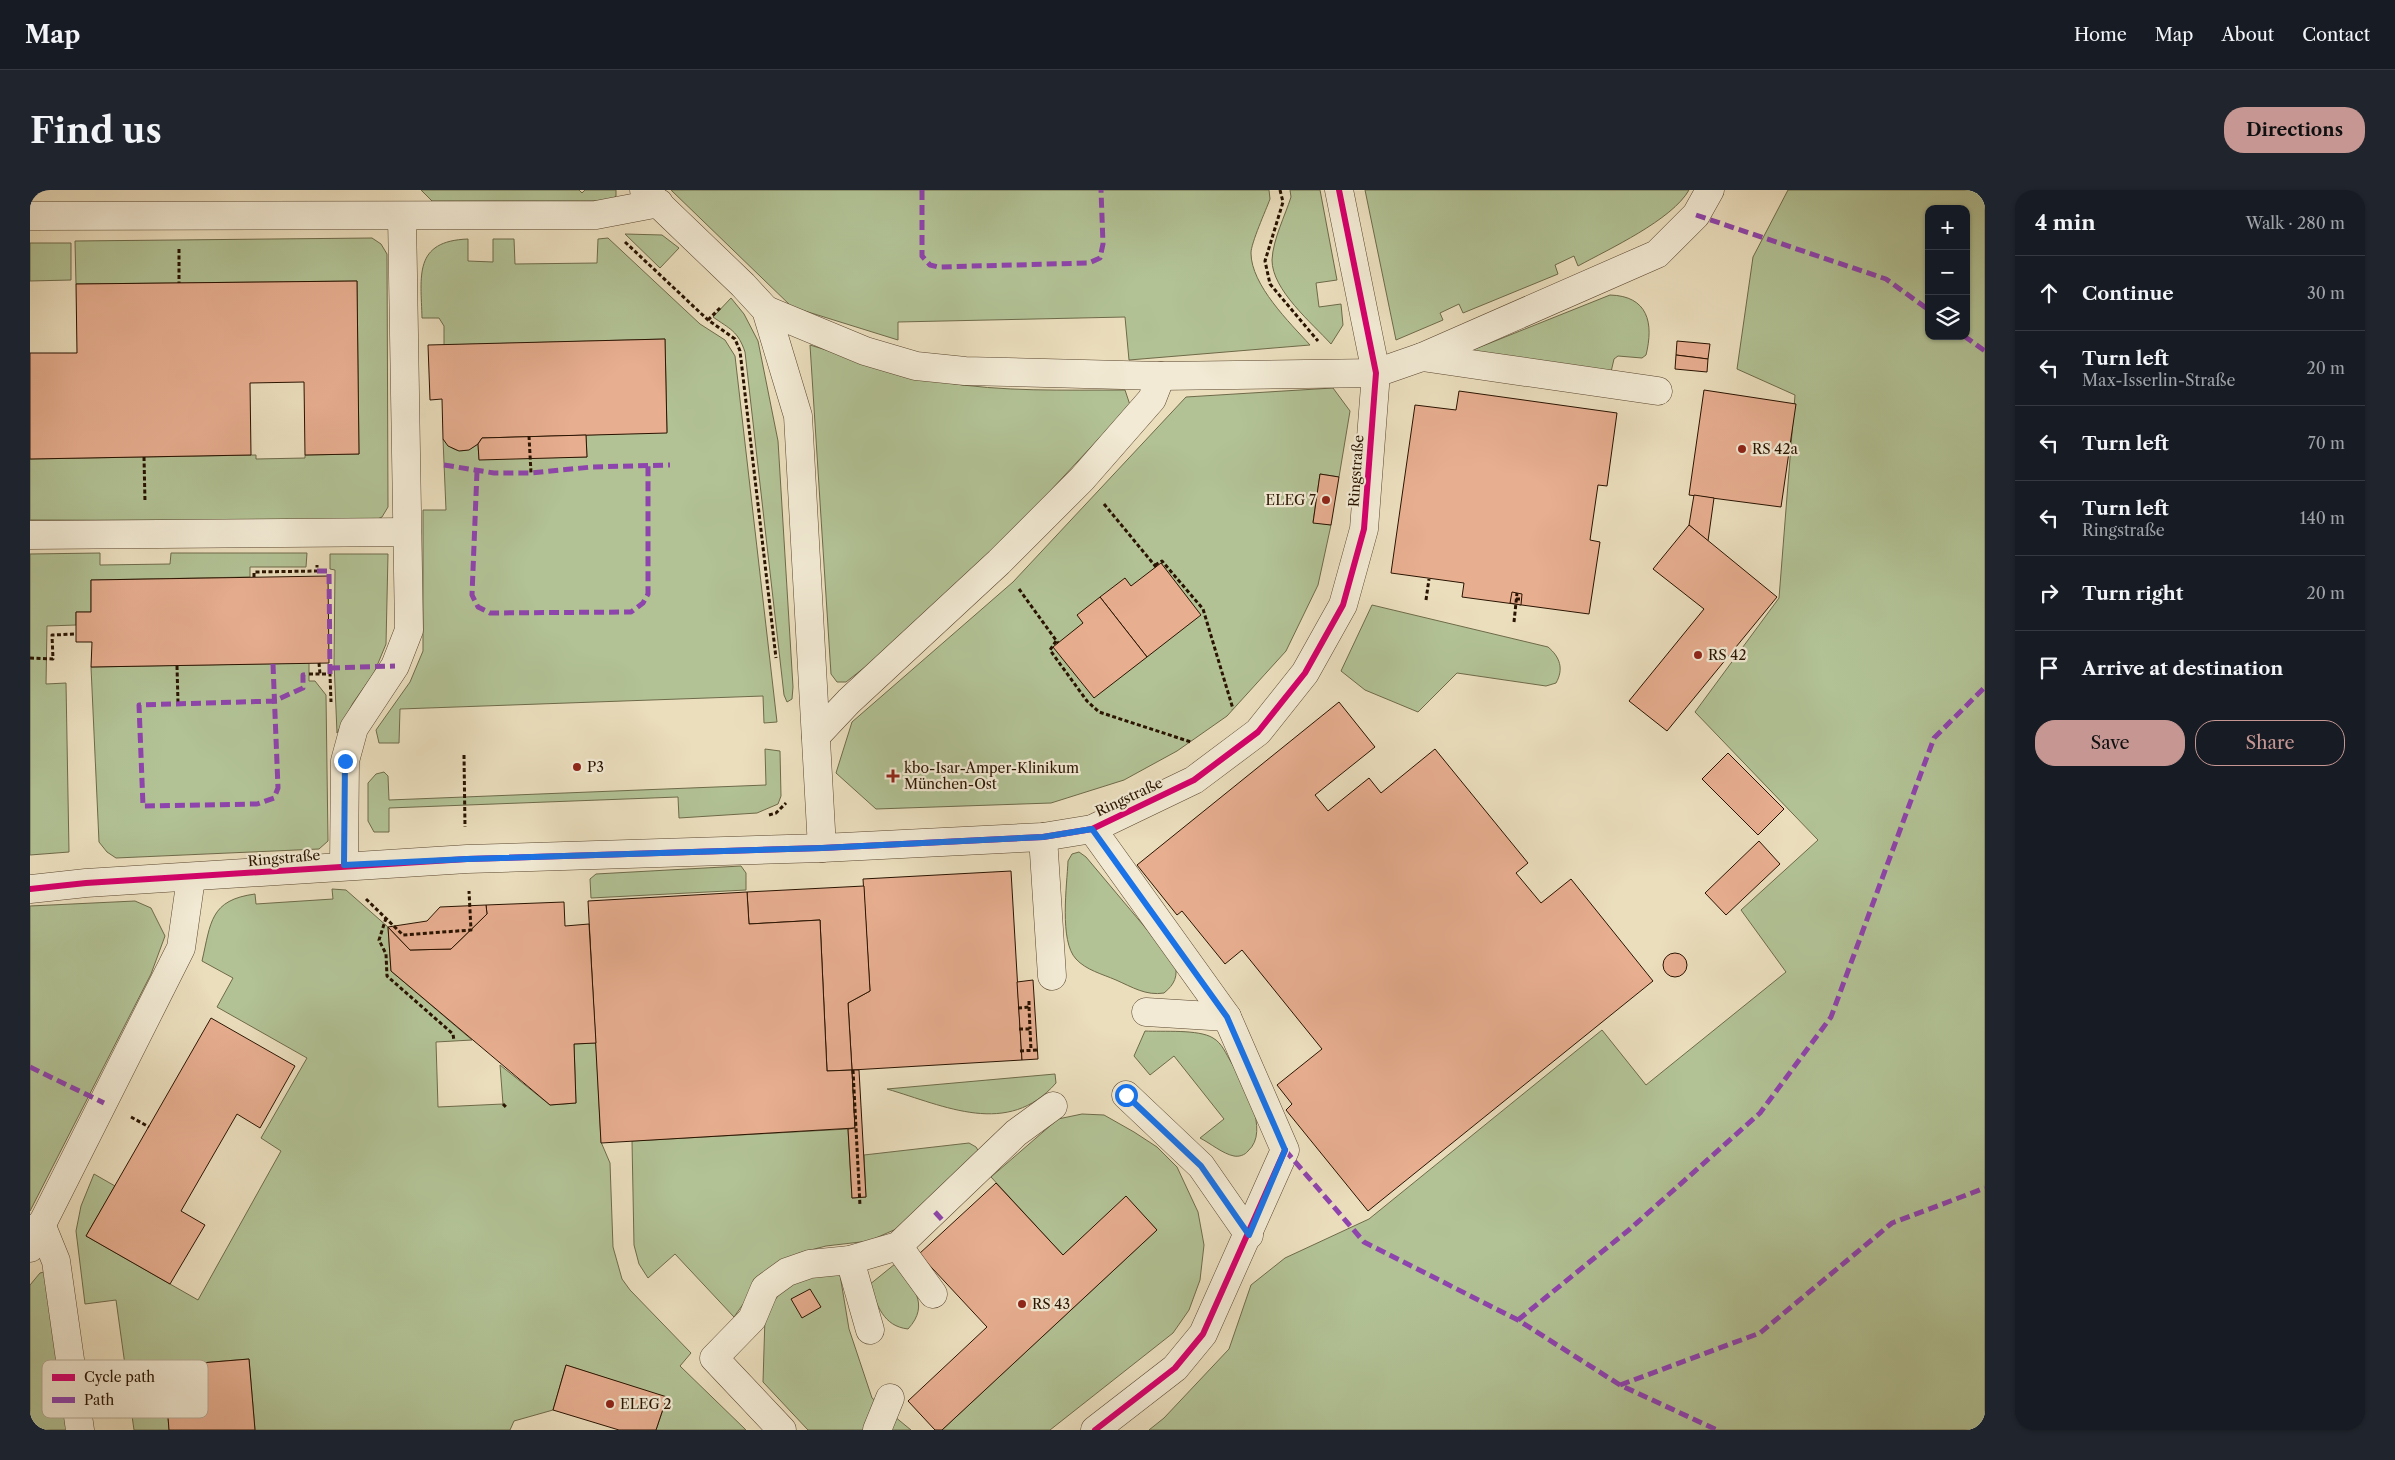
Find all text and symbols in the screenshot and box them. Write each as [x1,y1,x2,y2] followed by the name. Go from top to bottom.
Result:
[25,20,80,49] text: Map
[2074,24,2127,46] text: Home
[2155,24,2193,46] text: Map
[2221,24,2274,46] text: About
[2302,24,2370,46] text: Contact
[2224,107,2365,153] button: Directions
[30,109,162,152] text: Find us
[1925,205,1970,340] map controls
[1925,205,1970,250] button: +
[2035,210,2096,235] text: 4 min
[2246,213,2345,233] text: Walk · 280 m
[1925,250,1970,295] button: −
[2035,279,2063,307] icon: ahead
[2082,282,2174,305] text: Continue
[2307,283,2345,303] text: 30 m
[1925,295,1970,340] button: layers
[2082,347,2169,370] text: Turn left
[2035,354,2063,382] icon: left
[2306,358,2345,378] text: 20 m
[2082,370,2235,390] text: Max-Isserlin-Straße
[2035,429,2063,457] icon: left
[2082,432,2169,455] text: Turn left
[2308,433,2345,453] text: 70 m
[1344,434,1368,508] street label: Ringstraße
[1752,440,1798,458] place label: RS 42a
[1736,443,1748,455] marker: RS 42a
[1266,491,1316,509] place label: ELEG 7
[1320,494,1332,506] marker: ELEG 7
[2082,497,2169,520] text: Turn left
[2035,504,2063,532] icon: left
[2300,508,2345,528] text: 140 m
[2082,520,2165,540] text: Ringstraße
[2035,579,2063,607] icon: right
[2082,582,2183,605] text: Turn right
[2306,583,2345,603] text: 20 m
[1708,646,1747,664] place label: RS 42
[1692,649,1704,661] marker: RS 42
[2035,654,2063,682] icon: arrive
[2082,657,2283,680] text: Arrive at destination
[2035,720,2185,766] button: Save
[2195,720,2345,766] button: Share
[334,750,357,773] route end
[587,758,604,776] place label: P3
[904,759,1079,793] place label: kbo-Isar-Amper-Klinikum München-Ost
[571,761,583,773] marker: P3
[886,769,900,783] marker: kbo-Isar-Amper-Klinikum München-Ost
[1092,773,1166,820] street label: Ringstraße
[247,846,321,870] street label: Ringstraße
[1115,1084,1138,1107] route start
[1032,1295,1070,1313] place label: RS 43
[1016,1298,1028,1310] marker: RS 43
[42,1360,208,1418] legend
[84,1368,155,1386] text: Cycle path
[84,1391,114,1409] text: Path
[620,1395,672,1413] place label: ELEG 2
[604,1398,616,1410] marker: ELEG 2

